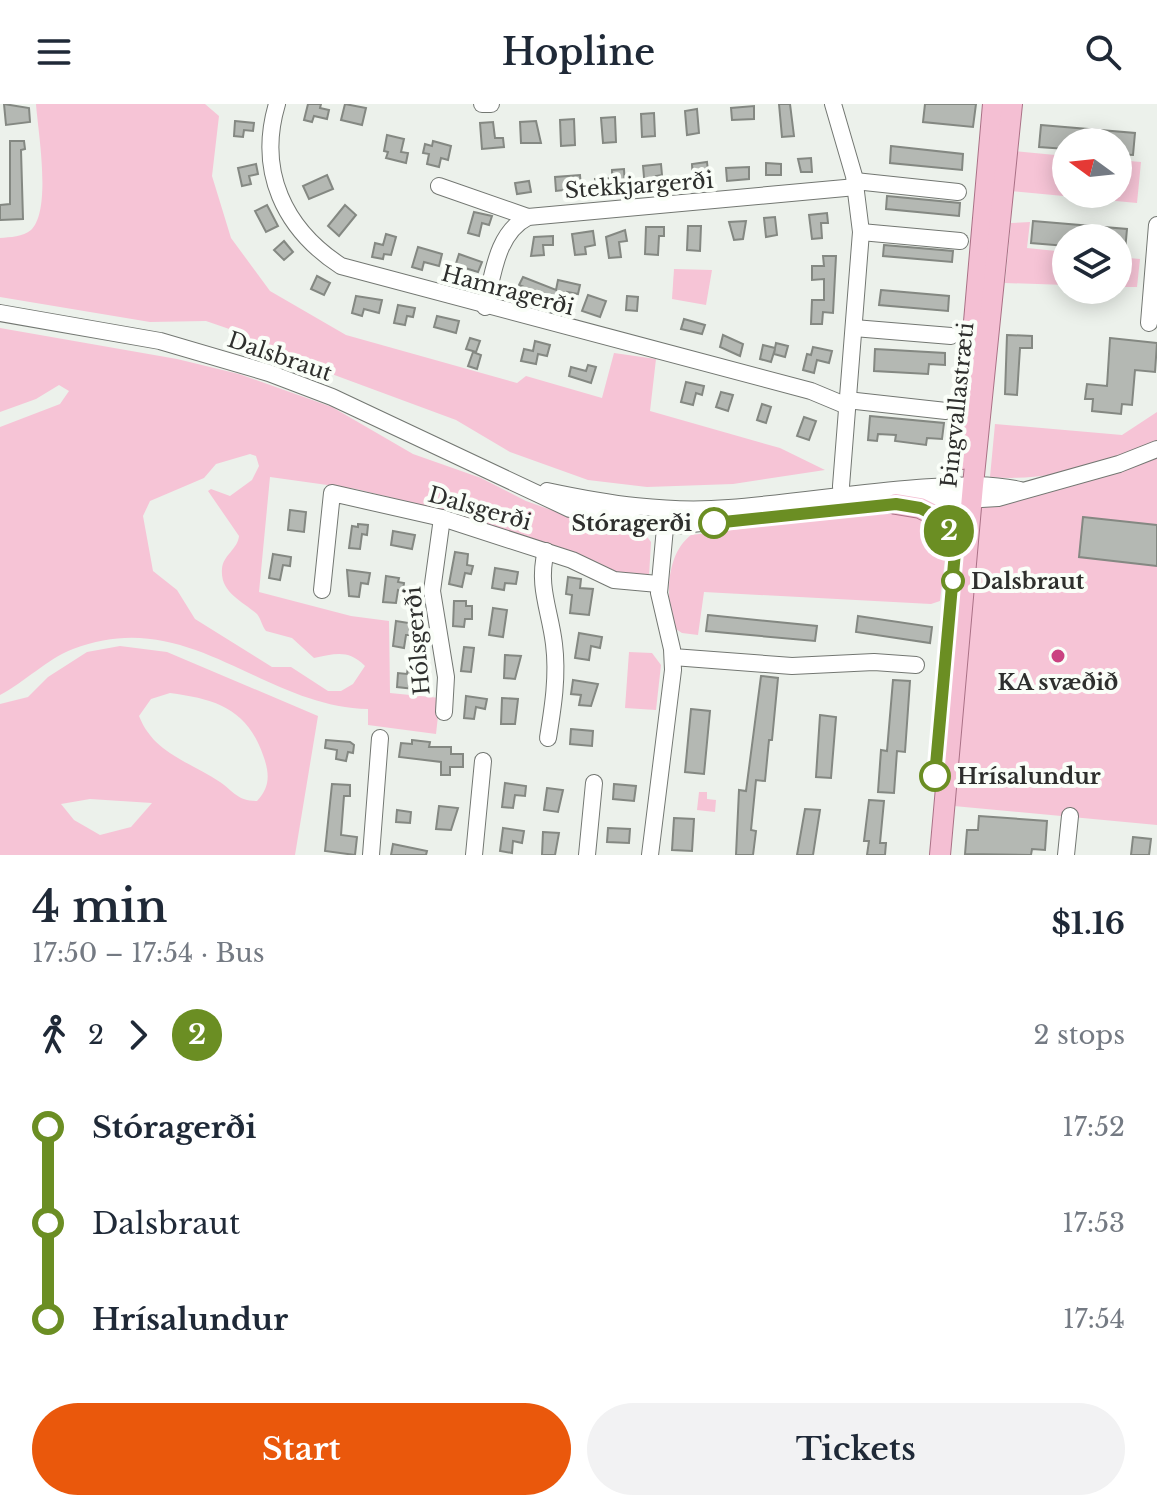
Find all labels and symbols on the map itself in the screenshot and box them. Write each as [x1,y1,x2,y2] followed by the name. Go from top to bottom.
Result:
[1052,128,1132,208] north arrow
[564,167,715,204] street label: Stekkjargerði
[439,260,578,321] street label: Hamragerði
[935,320,980,489] street label: Þingvallastræti
[224,326,336,387] street label: Dalsbraut
[425,481,535,536] street label: Dalsgerði
[923,505,975,557] line badge: 2
[699,508,729,538] marker: Stóragerði
[572,510,692,537] place label: Stóragerði
[971,568,1085,595] place label: Dalsbraut
[942,570,964,592] marker: Dalsbraut
[399,585,436,696] street label: Hólsgerði
[1049,647,1067,665] marker: KA svæðið
[998,669,1118,696] place label: KA svæðið
[920,761,950,791] marker: Hrísalundur
[957,763,1101,790] place label: Hrísalundur

